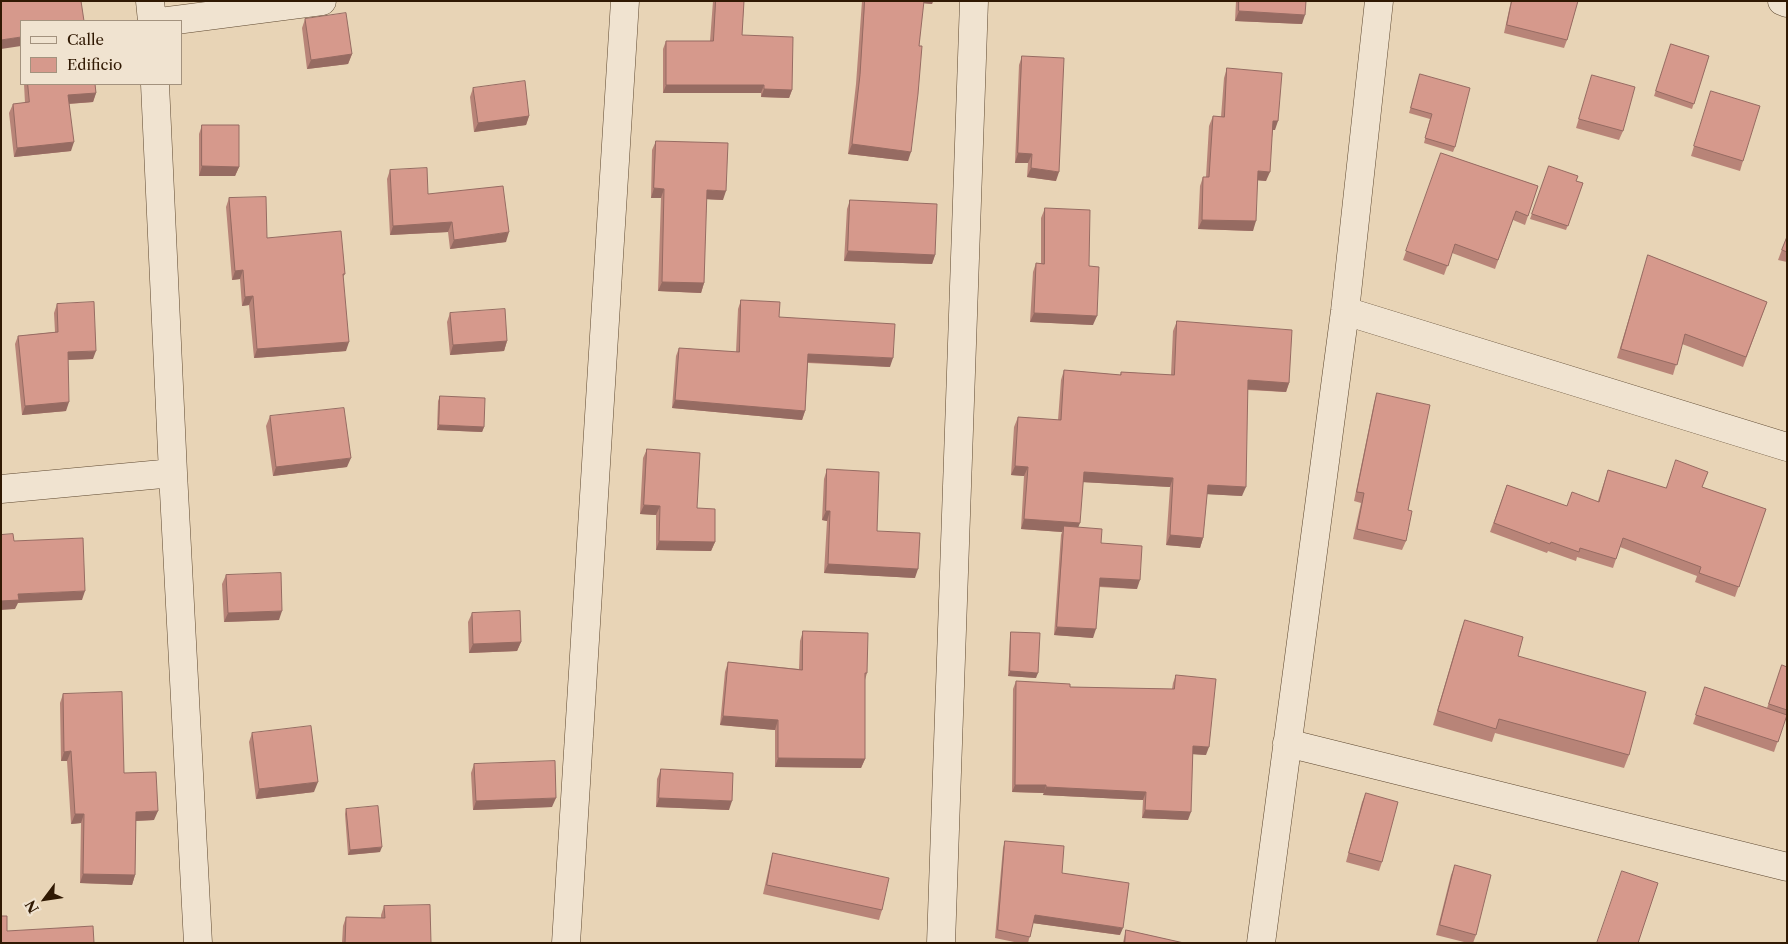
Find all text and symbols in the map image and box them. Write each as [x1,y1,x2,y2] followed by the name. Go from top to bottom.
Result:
[20,20,182,85] legend
[67,30,104,49] text: Calle
[67,55,122,74] text: Edificio
[20,874,70,924] north arrow
[21,897,43,917] text: N

